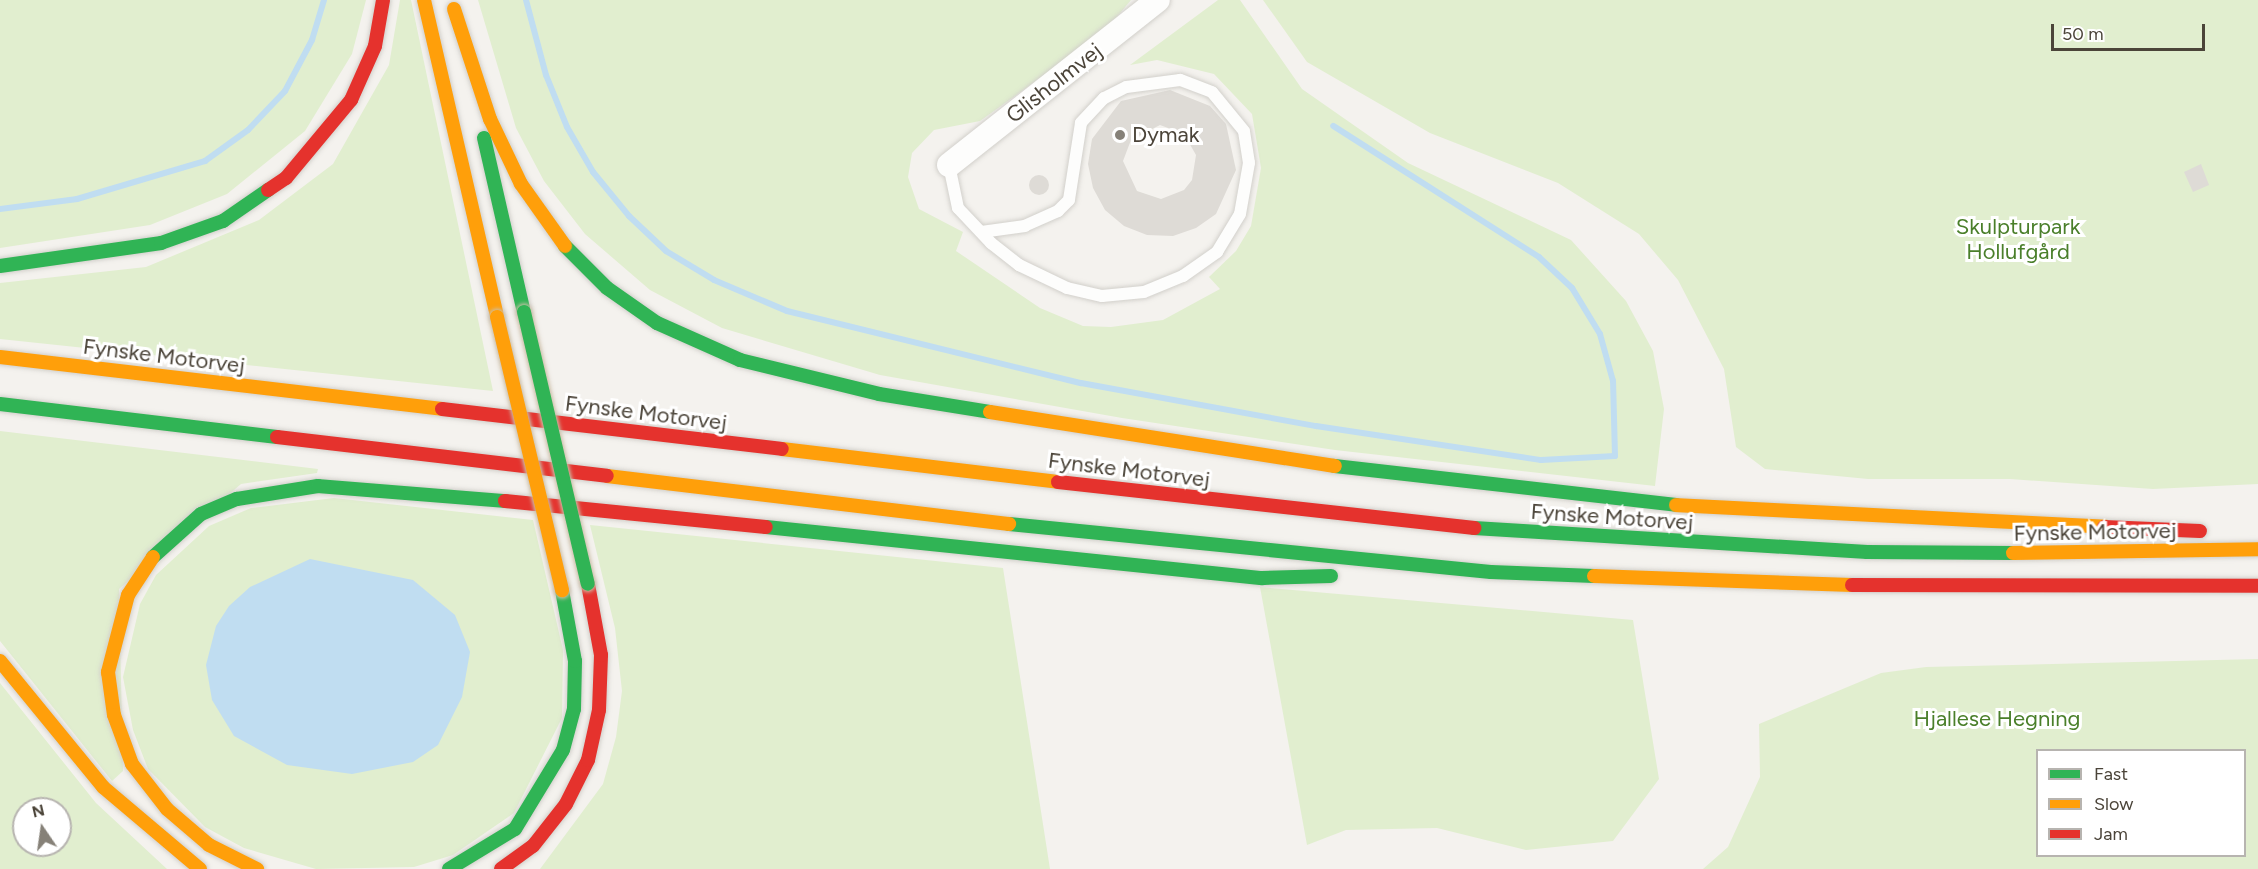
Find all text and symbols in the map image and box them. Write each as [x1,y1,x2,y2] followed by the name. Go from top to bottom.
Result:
[2054,12,2208,50] scale bar
[2062,23,2104,45] text: 50 m
[1001,37,1107,129] street label: Glisholmvej
[1132,122,1199,148] place label: Dymak
[1113,128,1127,142] marker: Dymak
[1956,213,2080,264] park label: Skulpturpark Hollufgård
[82,333,246,379] street label: Fynske Motorvej
[564,390,728,436] street label: Fynske Motorvej
[1047,447,1211,493] street label: Fynske Motorvej
[1530,498,1694,536] street label: Fynske Motorvej
[2013,517,2177,547] street label: Fynske Motorvej
[1913,706,2081,732] park label: Hjallese Hegning
[2036,749,2246,857] legend
[2094,763,2128,785] text: Fast
[2094,793,2133,815] text: Slow
[12,797,72,857] north arrow
[30,800,46,822] text: N
[2094,823,2128,845] text: Jam

